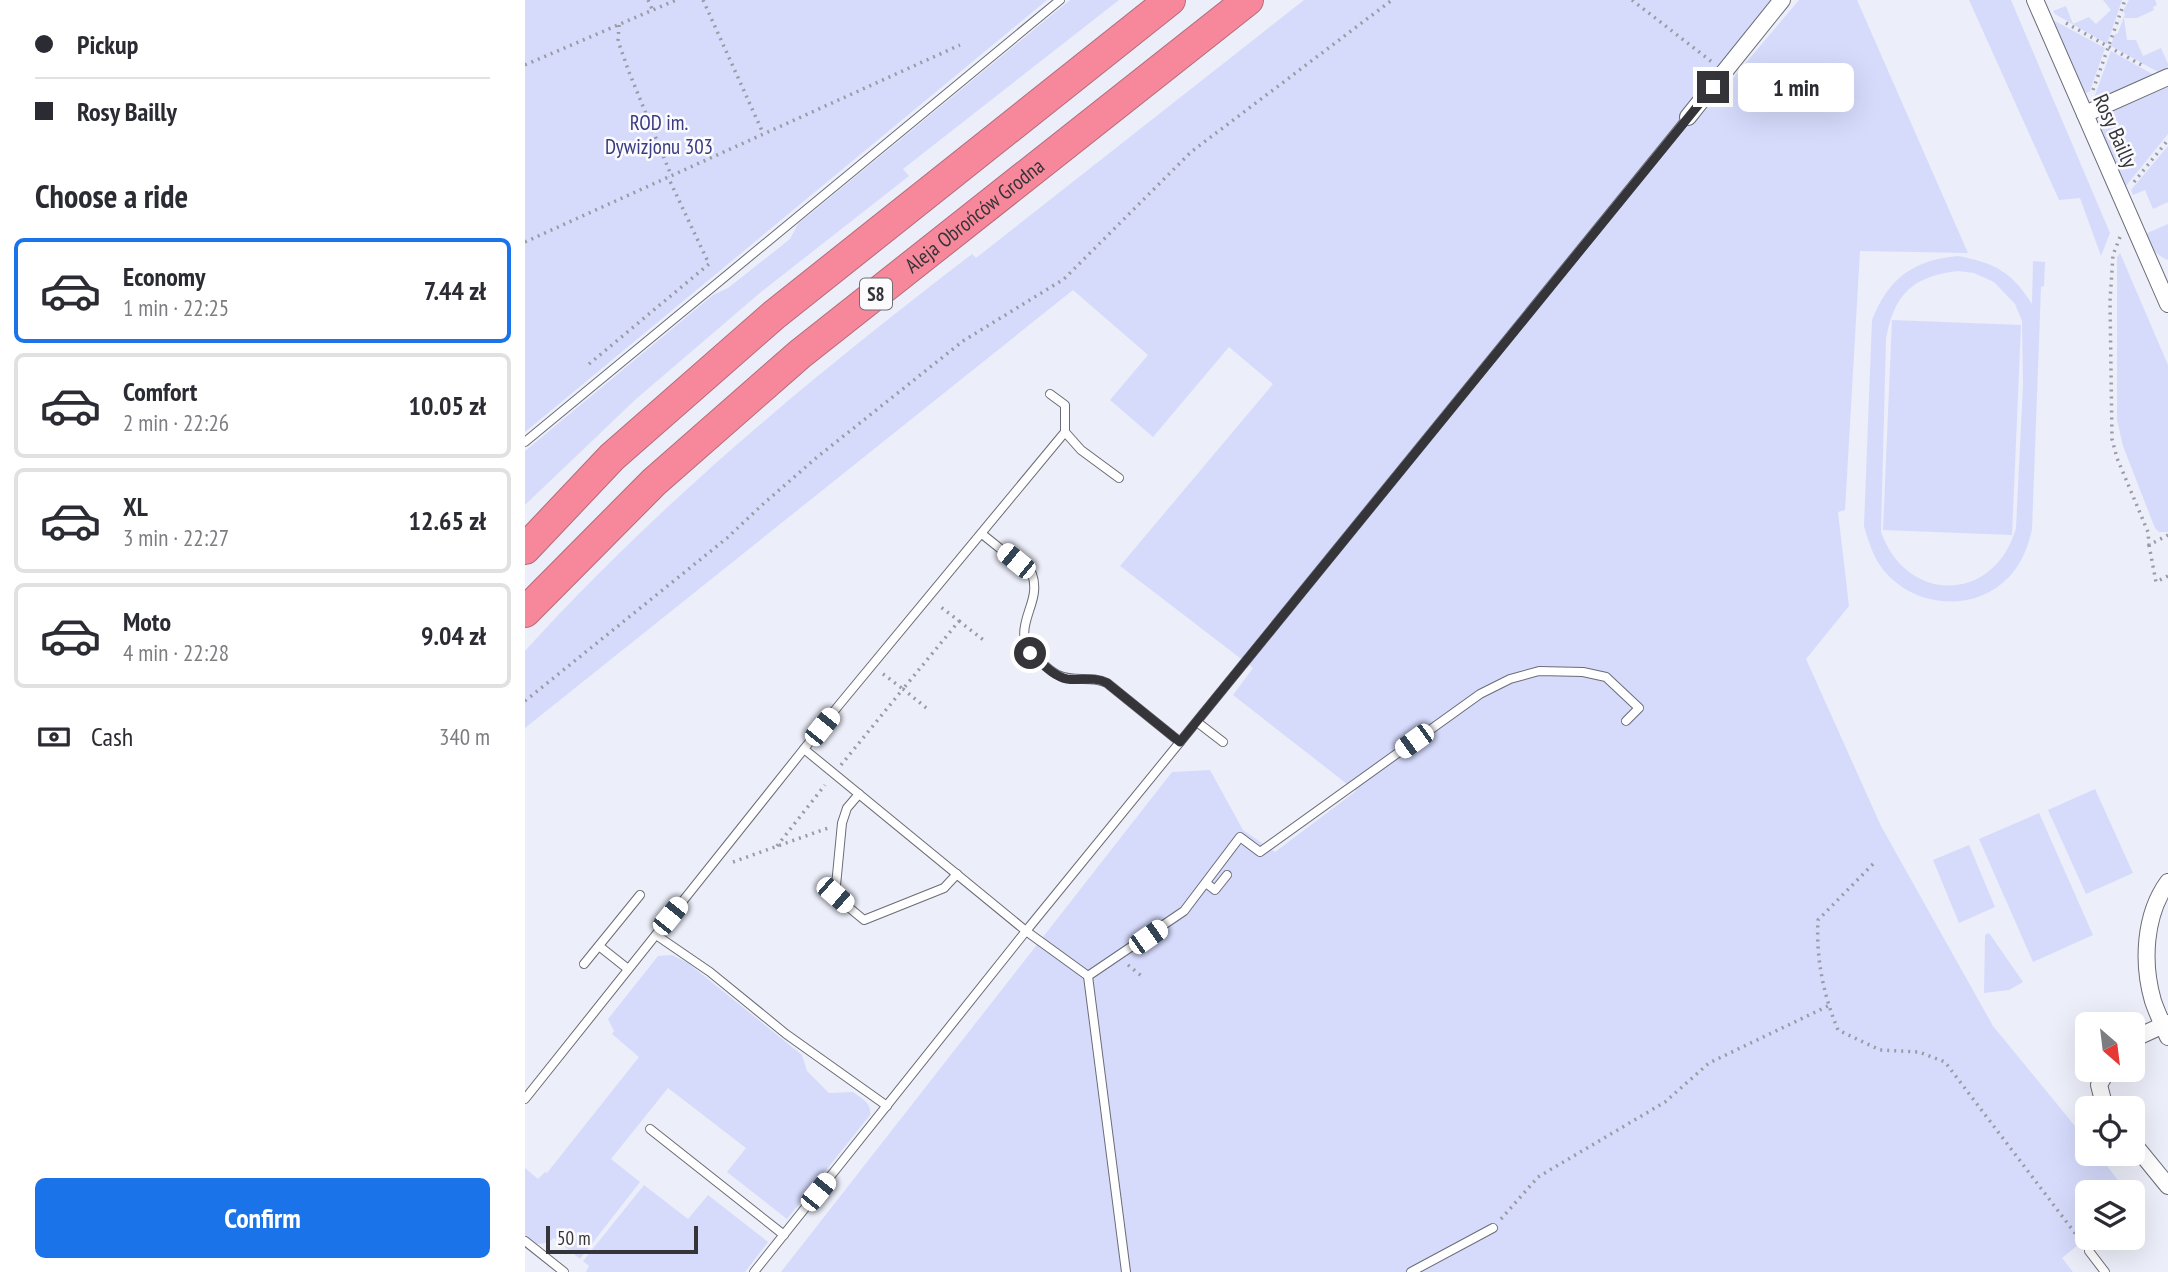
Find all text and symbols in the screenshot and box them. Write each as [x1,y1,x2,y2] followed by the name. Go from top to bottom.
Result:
[77,28,138,61] text: Pickup
[1737,62,1853,112] callout: 1 min
[1697,71,1729,103] route end
[1773,73,1819,102] text: 1 min
[2087,90,2144,172] street label: Rosy Bailly
[77,95,177,128] text: Rosy Bailly
[605,109,713,160] park label: ROD im. Dywizjonu 303
[899,152,1049,279] street label: Aleja Obrońców Grodna
[35,175,188,217] text: Choose a ride
[39,259,102,322] icon: car
[123,260,205,293] text: Economy
[424,274,486,307] text: 7.44 zł
[860,278,892,310] road number: S8
[123,293,229,322] text: 1 min · 22:25
[39,374,102,437] icon: car
[123,375,197,408] text: Comfort
[409,389,486,422] text: 10.05 zł
[123,408,229,437] text: 2 min · 22:26
[39,489,102,552] icon: car
[123,490,148,523] text: XL
[409,504,486,537] text: 12.65 zł
[123,523,229,552] text: 3 min · 22:27
[994,540,1039,582] car
[39,604,102,667] icon: car
[123,605,171,638] text: Moto
[421,619,486,652] text: 9.04 zł
[1014,637,1046,669] route start
[123,638,229,667] text: 4 min · 22:28
[801,704,844,750] car
[35,718,73,756] icon: cash
[91,720,133,753] text: Cash
[1391,720,1438,762] car
[439,722,490,751] text: 340 m
[813,873,858,917] car
[649,893,692,939] car
[1125,916,1172,958] car
[2075,1012,2145,1082] north arrow
[2075,1012,2145,1250] map controls
[2075,1096,2145,1166] button: locate
[797,1169,840,1215] car
[35,1178,490,1258] button: Confirm
[2075,1180,2145,1250] button: layers
[546,1223,698,1255] scale bar
[557,1226,591,1250] text: 50 m

